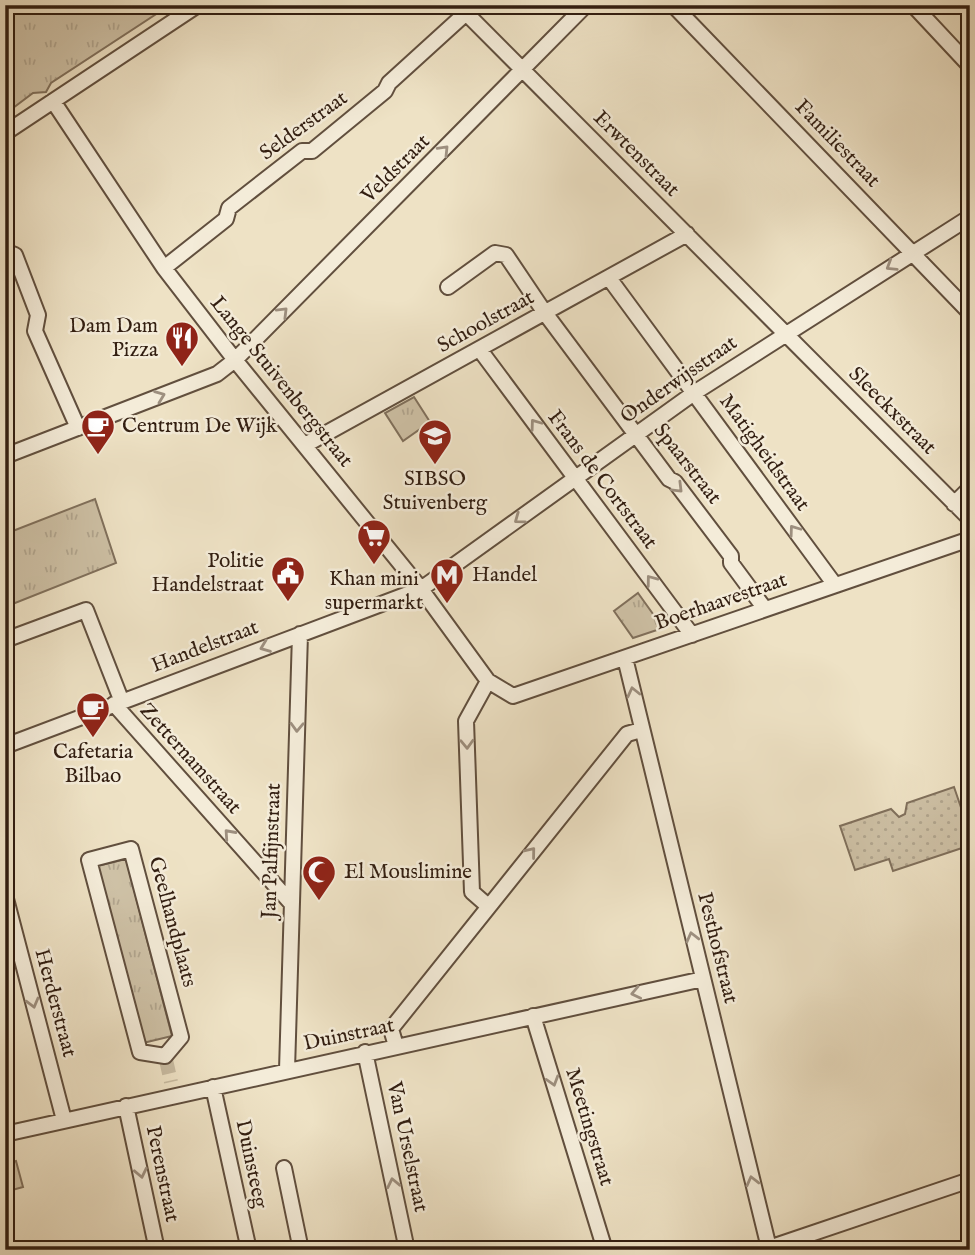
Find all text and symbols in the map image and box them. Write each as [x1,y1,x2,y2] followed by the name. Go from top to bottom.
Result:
[255,85,353,167] street label: Selderstraat
[788,94,886,194] street label: Familiestraat
[587,105,685,203] street label: Erwtenstraat
[355,129,436,210] street label: Veldstraat
[435,146,448,159] one-way arrow
[886,258,899,271] one-way arrow
[433,284,539,360] street label: Schoolstraat
[204,291,358,473] street label: Lange Stuivenbergstraat
[275,307,288,320] one-way arrow
[69,313,159,364] place label: Dam Dam Pizza
[163,319,201,368] restaurant icon: Dam Dam Pizza
[615,330,743,430] street label: Onderwijsstraat
[842,361,942,461] street label: Sleeckxstraat
[712,389,816,517] street label: Matigheidstraat
[154,391,166,405] one-way arrow
[541,405,663,555] street label: Frans de Cortstraat
[79,407,117,456] cafe icon: Centrum De Wijk
[122,413,278,440] place label: Centrum De Wijk
[416,417,454,466] school or university icon: SIBSO Stuivenberg
[647,418,727,510] street label: Spaarstraat
[530,419,543,432] one-way arrow
[383,466,488,517] place label: SIBSO Stuivenberg
[669,479,682,492] one-way arrow
[514,511,527,523] one-way arrow
[355,517,393,566] supermarket icon: Khan mini supermarkt
[790,525,803,538] one-way arrow
[151,548,264,599] place label: Politie Handelstraat
[269,554,307,603] public building icon: Politie Handelstraat
[428,556,466,605] metro station icon: Handel
[472,562,537,589] place label: Handel
[325,566,423,617] place label: Khan mini supermarkt
[651,567,791,637] street label: Boerhaavestraat
[647,575,660,588] one-way arrow
[148,614,262,680] street label: Handelstraat
[260,639,272,653] one-way arrow
[626,686,641,698] one-way arrow
[74,690,112,739] cafe icon: Cafetaria Bilbao
[133,698,247,820] street label: Zetternamstraat
[289,722,304,733] one-way arrow
[53,739,134,790] place label: Cafetaria Bilbao
[459,739,474,750] one-way arrow
[256,783,288,921] street label: Jan Palfijnstraat
[225,829,237,842] one-way arrow
[523,848,535,861] one-way arrow
[300,853,338,902] mosque icon: El Mouslimine
[142,854,202,990] street label: Geelhandplaats
[344,859,472,886] place label: El Mouslimine
[690,890,744,1006] street label: Pesthofstraat
[686,931,700,943] one-way arrow
[28,946,82,1060] street label: Herderstraat
[630,985,642,1000] one-way arrow
[25,997,39,1009] one-way arrow
[301,1012,397,1058] street label: Duinstraat
[558,1065,620,1189] street label: Meetingstraat
[545,1075,560,1087] one-way arrow
[380,1078,434,1215] street label: Van Urselstraat
[228,1117,274,1211] street label: Duinsteeg
[139,1123,185,1225] street label: Perenstraat
[132,1167,147,1179] one-way arrow
[746,1176,760,1188] one-way arrow
[387,1177,401,1189] one-way arrow

